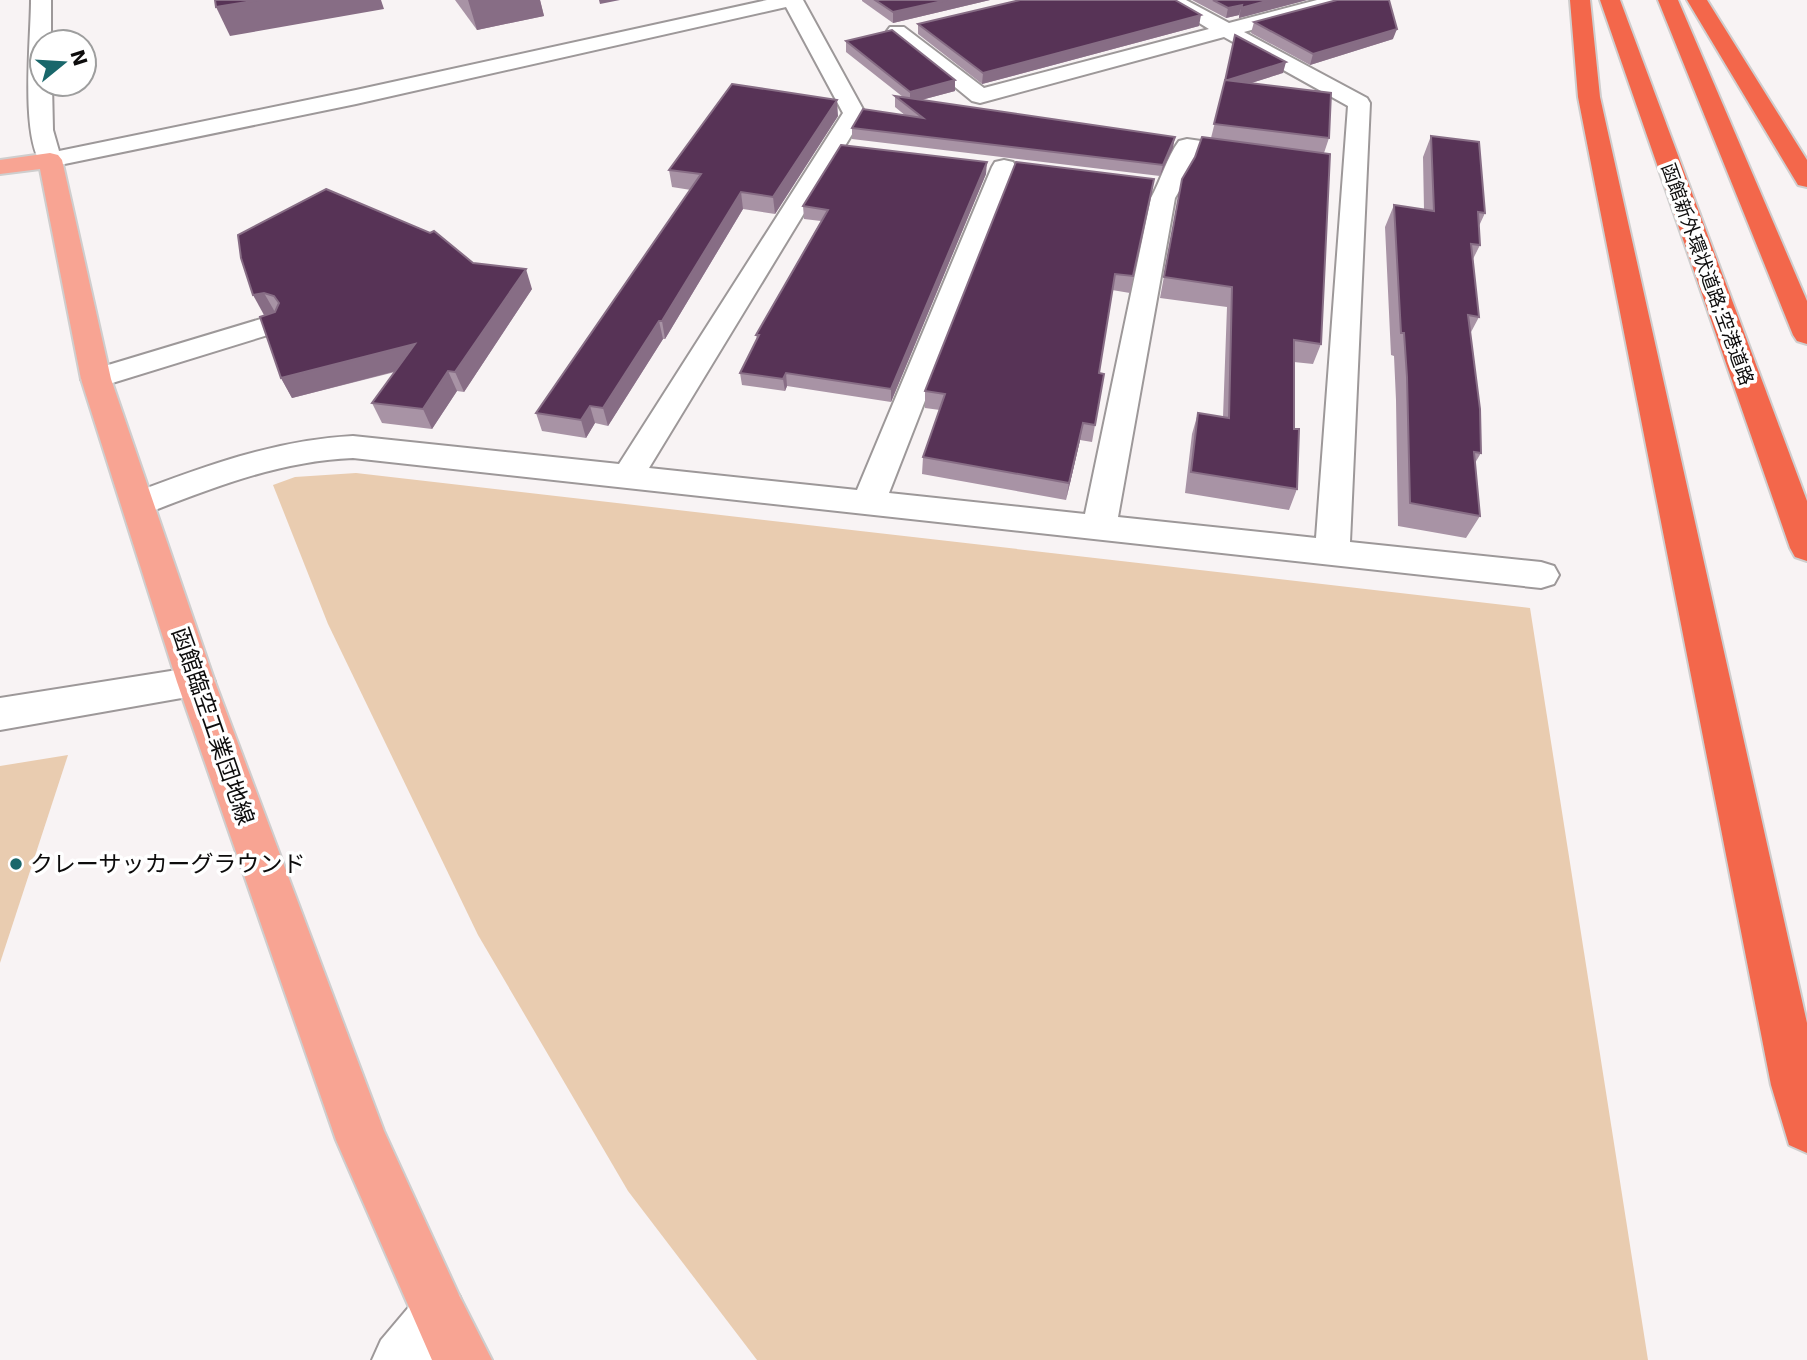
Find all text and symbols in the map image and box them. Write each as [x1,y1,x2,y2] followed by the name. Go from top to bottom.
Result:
[28,28,98,98] north arrow
[66,47,92,69] text: N
[1658,160,1758,388] street label: 函館新外環状道路;空港道路
[167,624,259,828] street label: 函館臨空工業団地線
[30,851,306,877] place label: クレーサッカーグラウンド
[8,856,24,872] marker: クレーサッカーグラウンド

